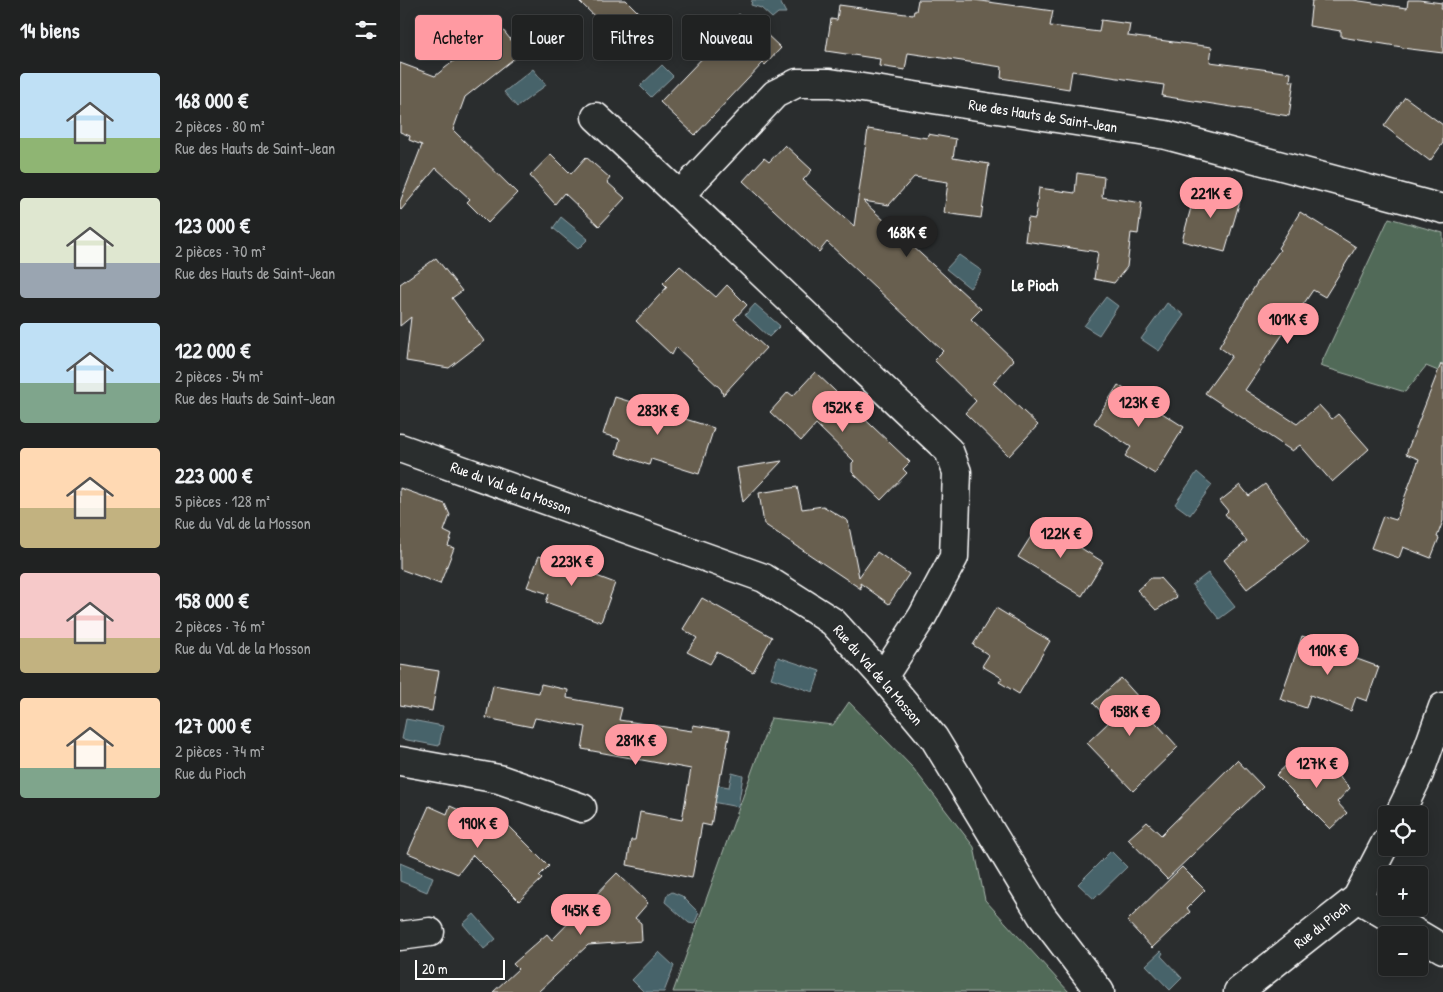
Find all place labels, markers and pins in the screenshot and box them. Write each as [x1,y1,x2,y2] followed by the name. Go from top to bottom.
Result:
[1170,176,1252,219] pin: 221K €
[866,216,948,258] pin: 168K €
[1247,302,1329,345] pin: 101K €
[1098,386,1180,428] pin: 123K €
[802,390,884,433] pin: 152K €
[617,394,699,436] pin: 283K €
[1020,516,1102,559] pin: 122K €
[531,544,613,587] pin: 223K €
[1287,634,1369,676] pin: 110K €
[1089,694,1171,737] pin: 158K €
[595,724,677,766] pin: 281K €
[1276,746,1358,789] pin: 127K €
[437,806,519,849] pin: 190K €
[540,894,622,936] pin: 145K €

